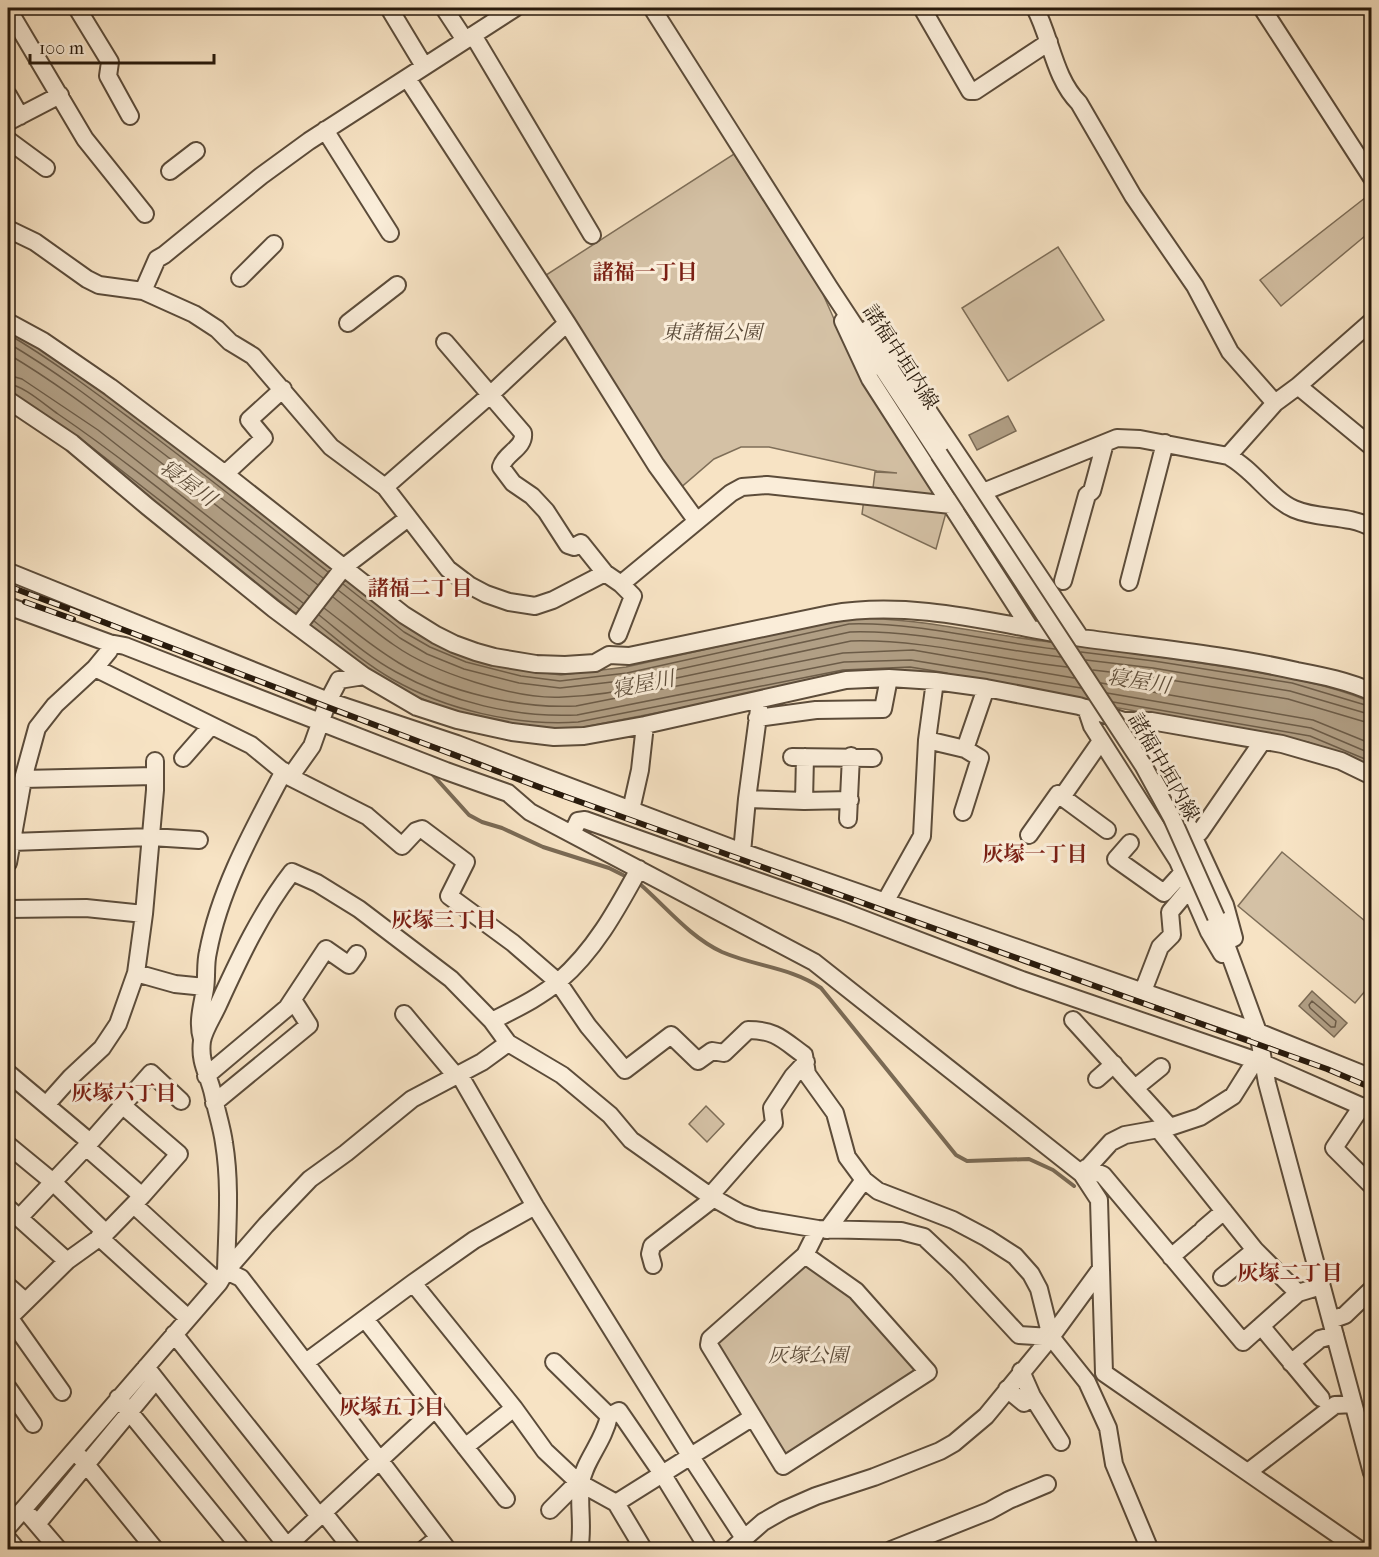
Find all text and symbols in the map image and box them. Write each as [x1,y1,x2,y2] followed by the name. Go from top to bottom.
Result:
[30,27,214,65] scale bar
[39,38,84,59] text: 100 m
[593,260,698,284] district label: 諸福一丁目
[859,300,943,414] street label: 諸福中垣内線
[662,321,765,344] park label: 東諸福公園
[155,455,222,512] water label: 寝屋川
[368,576,473,600] district label: 諸福二丁目
[1106,664,1174,698] water label: 寝屋川
[610,666,678,702] water label: 寝屋川
[1124,709,1204,825] street label: 諸福中垣内線
[983,842,1088,866] district label: 灰塚一丁目
[392,908,497,932] district label: 灰塚三丁目
[72,1081,177,1105] district label: 灰塚六丁目
[1238,1261,1343,1285] district label: 灰塚二丁目
[768,1344,851,1367] park label: 灰塚公園
[340,1395,445,1419] district label: 灰塚五丁目

